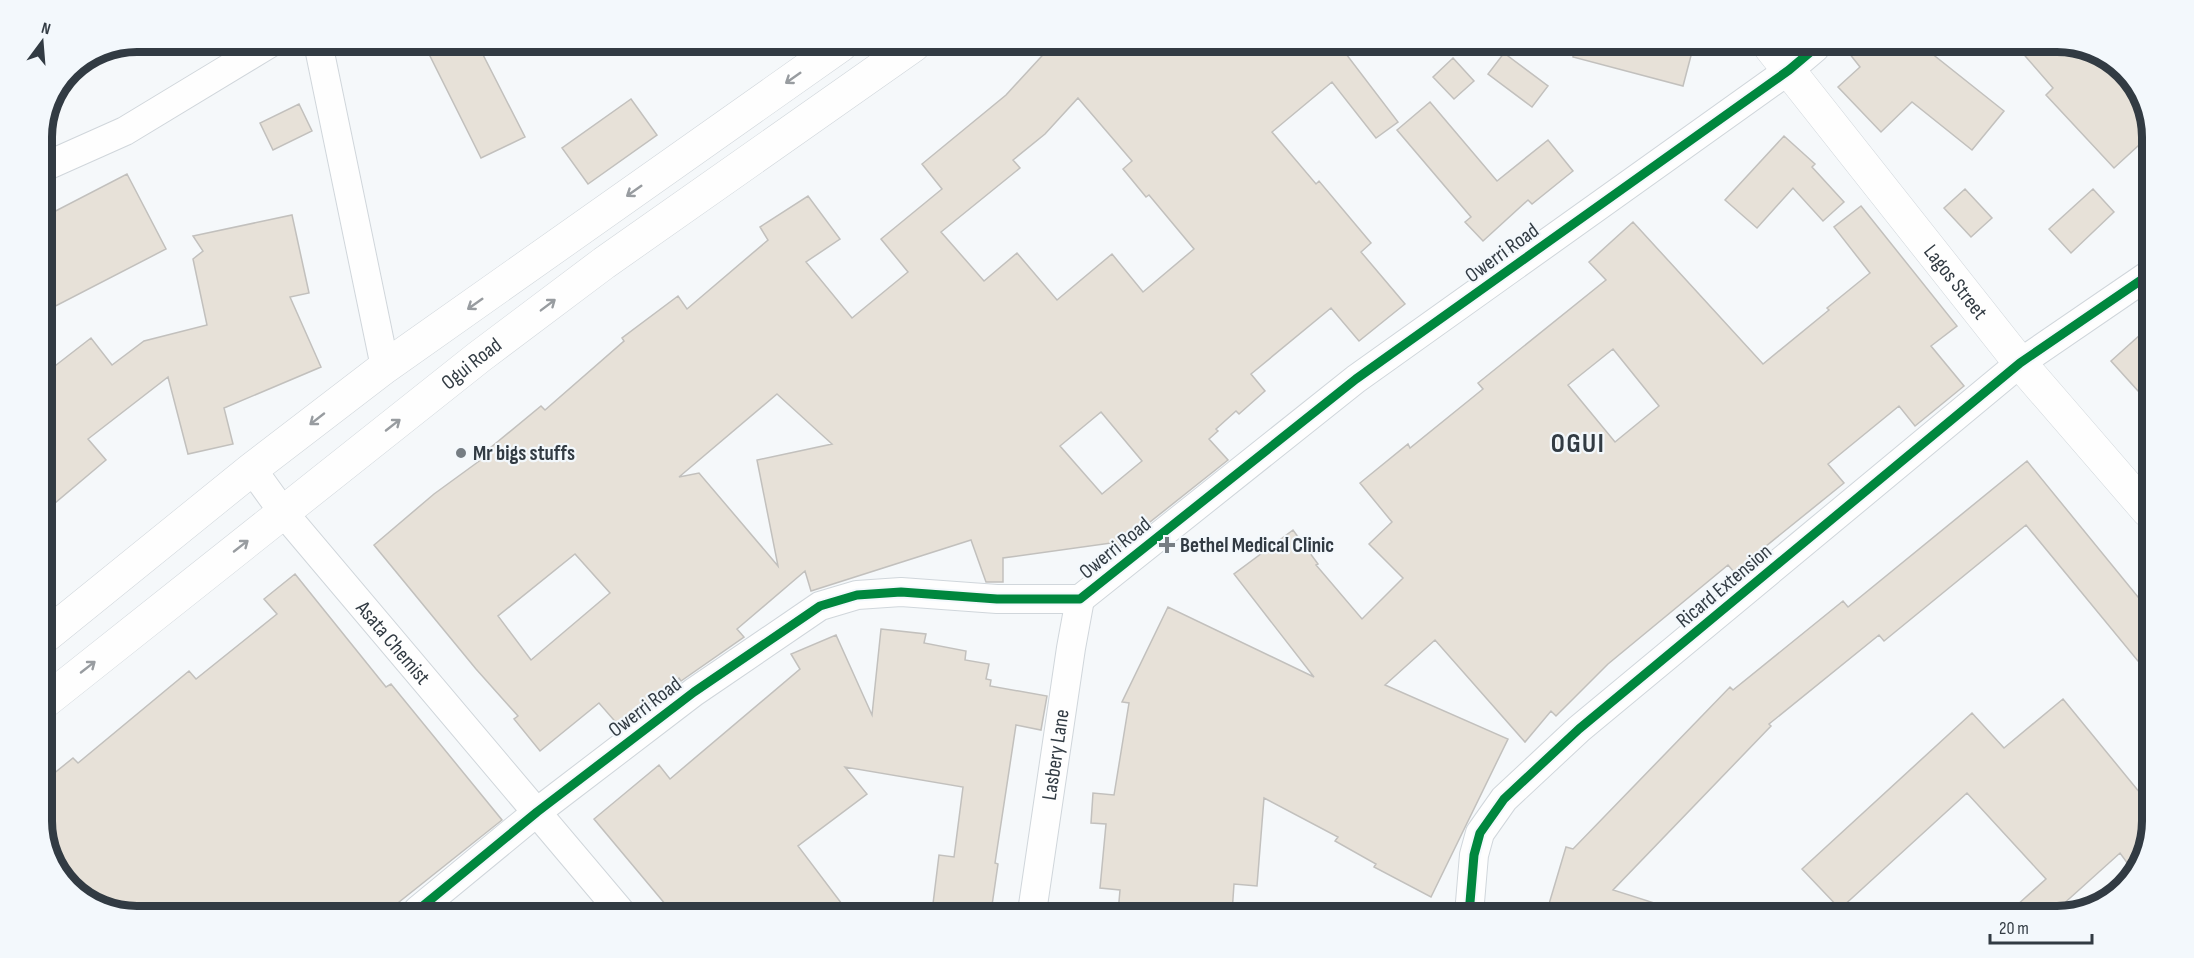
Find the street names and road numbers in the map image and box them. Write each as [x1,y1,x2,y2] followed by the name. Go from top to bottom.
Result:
[1460,218,1544,288] street label: Owerri Road
[1919,239,1993,324] street label: Lagos Street
[436,332,506,395] street label: Ogui Road
[1074,512,1156,584] street label: Owerri Road
[1671,539,1777,633] street label: Ricard Extension
[350,595,436,689] street label: Asata Chemist
[604,672,686,742] street label: Owerri Road
[1036,708,1074,802] street label: Lasbery Lane

